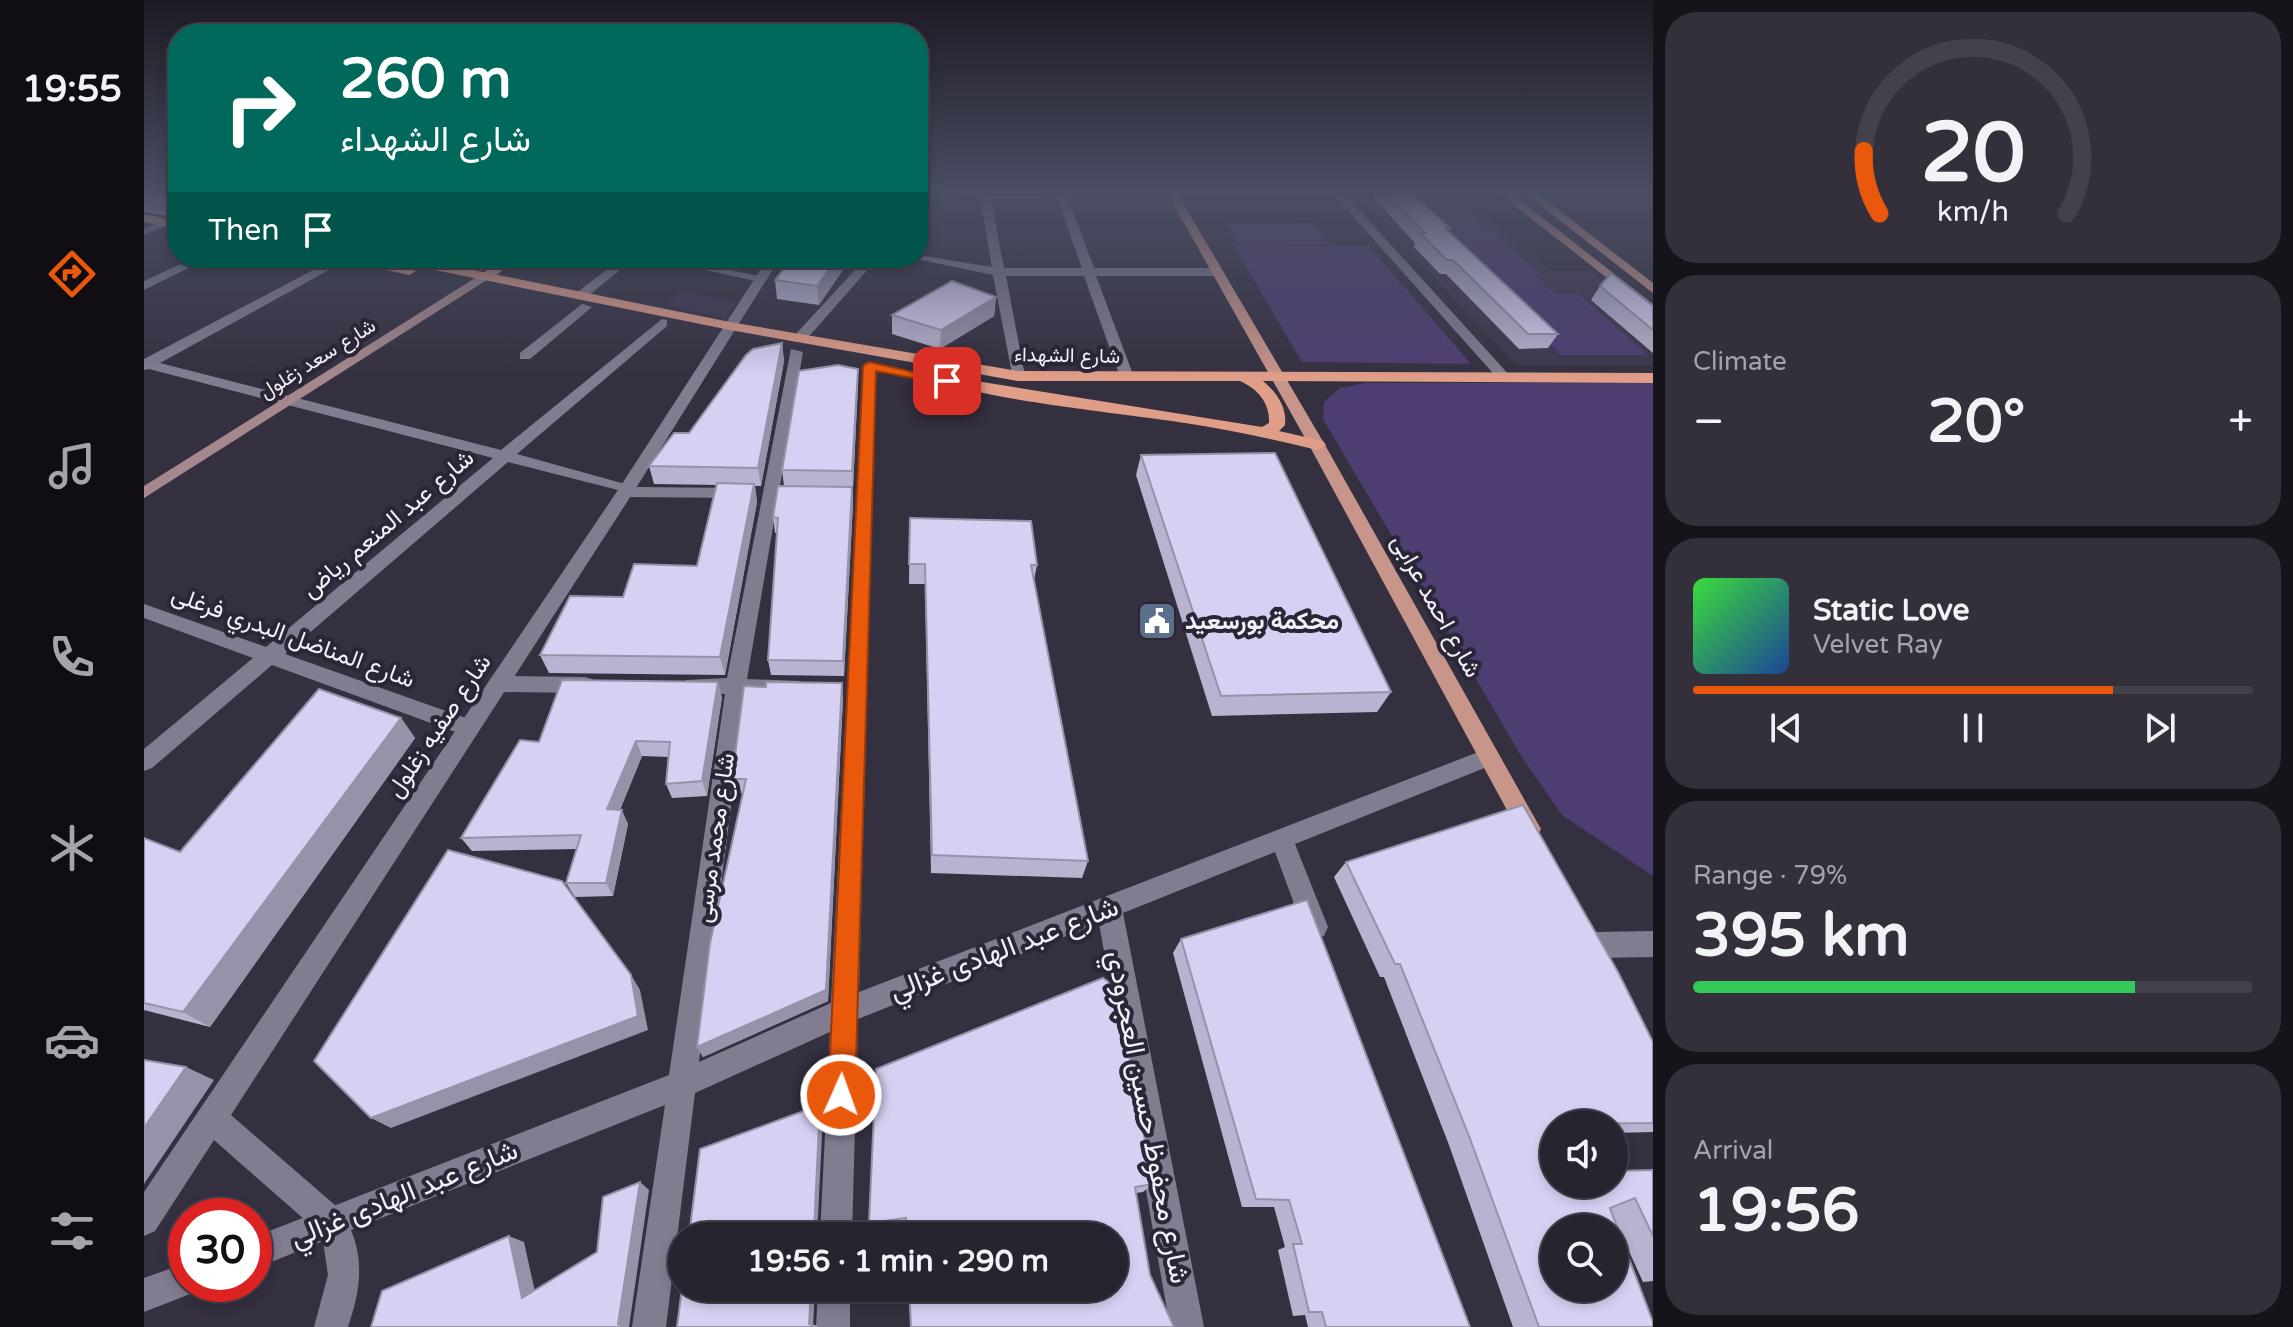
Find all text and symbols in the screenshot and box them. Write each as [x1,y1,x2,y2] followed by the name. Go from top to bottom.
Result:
[340,46,511,113] text: 260 m
[208,56,312,160] icon: right
[22,68,122,111] text: 19:55
[1921,103,2025,203] text: 20
[340,118,531,161] text: شارع الشهداء
[1937,195,2009,229] text: km/h
[296,208,340,252] icon: arrive
[208,212,280,249] text: Then
[44,246,100,302] icon: directions
[256,314,381,405] street label: شارع سعد زغلول
[1014,343,1120,370] street label: شارع الشهداء
[1693,346,1787,377] text: Climate
[913,347,981,415] pin
[925,359,969,403] icon: arrive
[1927,386,2025,458] text: 20°
[1693,396,1724,449] text: −
[2228,396,2253,449] text: +
[44,438,100,494] icon: music
[296,444,481,605] street label: شارع عبد المنعم رياض
[1384,529,1487,683] street label: شارع احمد عرابى
[166,580,418,698] street label: شارع المناضل البدري فرغلى
[1813,592,1969,629] text: Static Love
[1136,600,1178,642] public building icon: محكمة بورسعيد
[1185,607,1339,636] place label: محكمة بورسعيد
[44,629,100,685] icon: phone
[1813,629,1943,660] text: Velvet Ray
[380,649,498,804] street label: شارع صفيه زغلول
[1764,706,1808,750] icon: previous
[1951,706,1995,750] icon: pause
[2138,706,2182,750] icon: next
[689,751,742,925] street label: شارع محمد مرسى
[44,820,100,876] icon: climate
[1693,860,1847,891] text: Range · 79%
[885,890,1125,1013] street label: شارع عبد الهادى غزالي
[1693,900,1909,972] text: 395 km
[1094,948,1197,1287] street label: شارع محفوظ حسين العجرودي
[44,1012,100,1068] icon: car
[799,1053,883,1137] position arrow
[1540,1110,1628,1302] map controls
[1540,1110,1628,1198] button: sound
[285,1133,525,1260] street label: شارع عبد الهادى غزالي
[1693,1135,1773,1166] text: Arrival
[1693,1175,1859,1247] text: 19:56
[168,1198,272,1302] speed limit sign: 30
[44,1203,100,1259] icon: filters
[1540,1214,1628,1302] button: search
[747,1243,1049,1280] text: 19:56 · 1 min · 290 m

